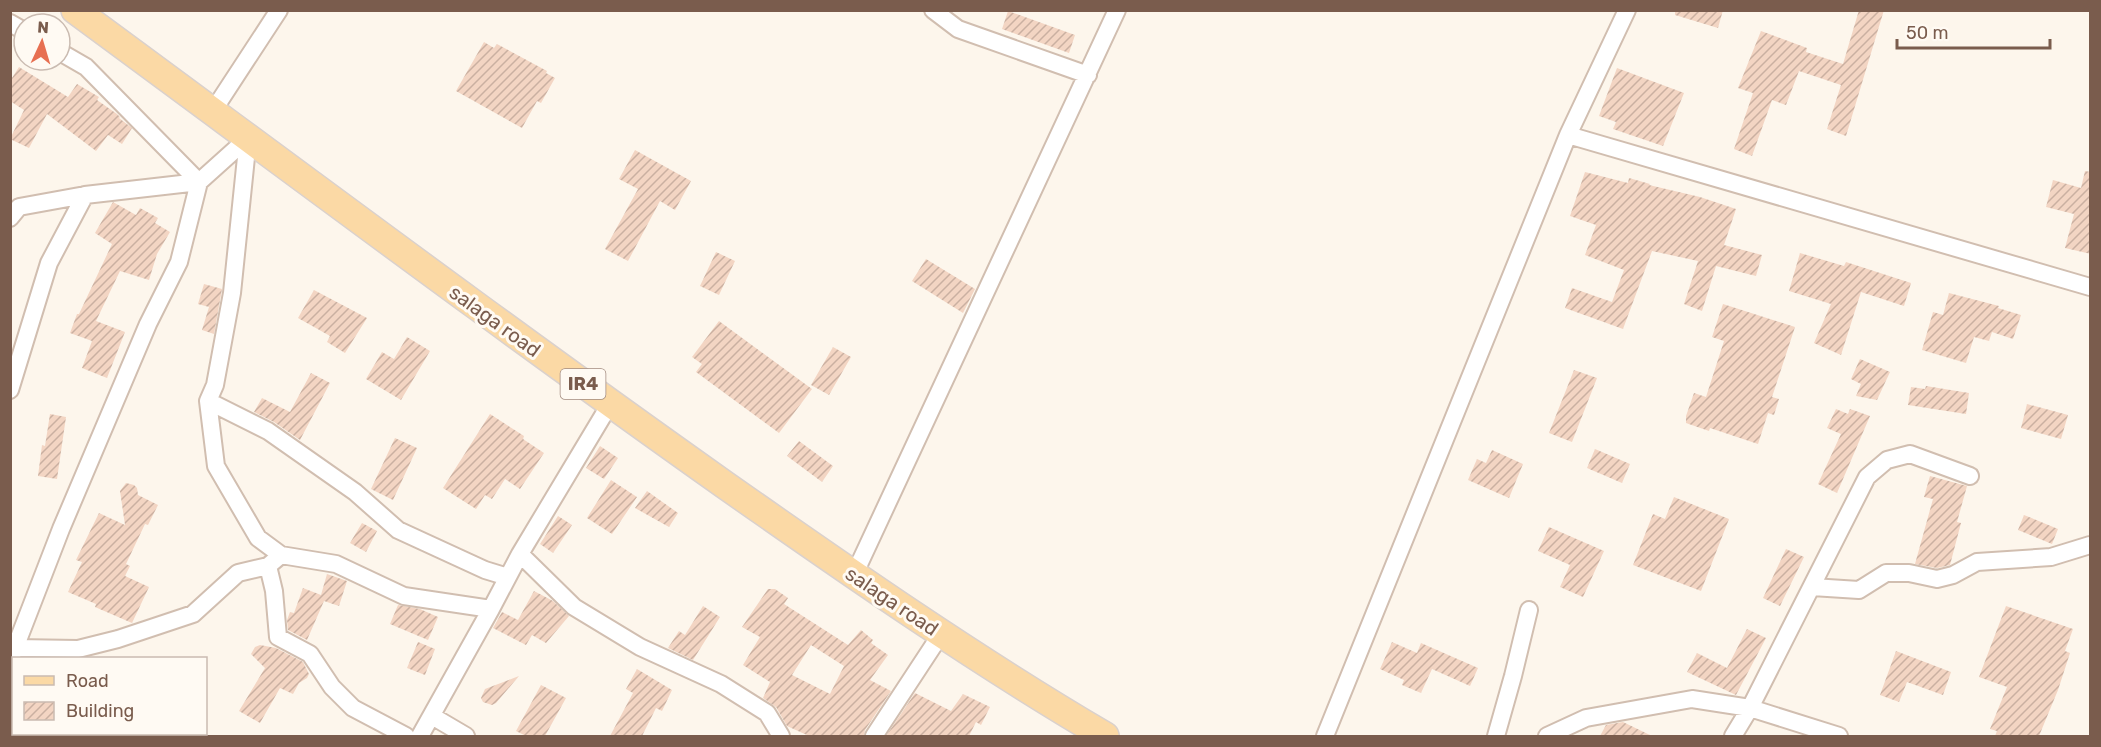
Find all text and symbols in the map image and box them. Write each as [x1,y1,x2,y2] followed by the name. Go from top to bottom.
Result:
[12,12,72,72] north arrow
[1897,12,2050,50] scale bar
[37,18,49,37] text: N
[1906,22,1949,44] text: 50 m
[445,280,545,362] street label: salaga road
[560,369,606,399] road number: IR4
[841,561,943,641] street label: salaga road
[12,657,207,735] legend
[66,670,109,692] text: Road
[66,700,134,722] text: Building

